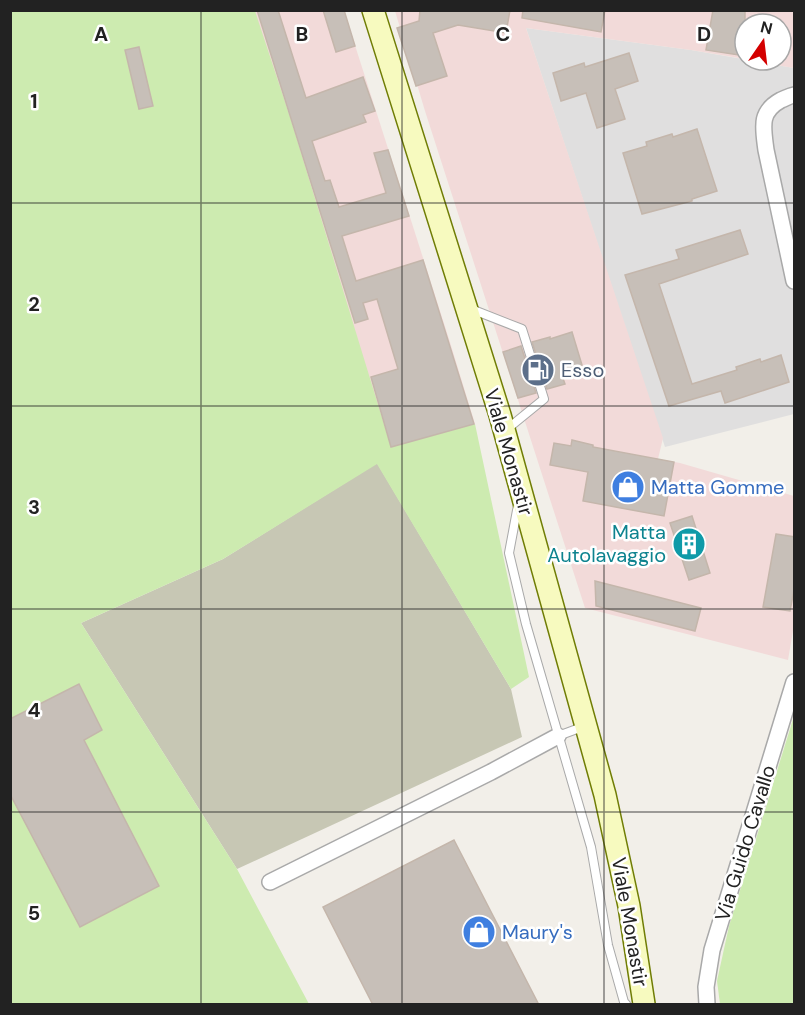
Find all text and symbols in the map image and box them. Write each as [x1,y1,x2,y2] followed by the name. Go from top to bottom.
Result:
[733,12,793,72] north arrow
[758,16,775,40] text: N
[94,21,108,47] text: A
[296,21,308,47] text: B
[496,21,510,47] text: C
[697,21,711,47] text: D
[30,88,38,114] text: 1
[28,291,40,317] text: 2
[520,352,556,388] fuel station icon: Esso
[561,357,604,383] place label: Esso
[478,386,540,518] street label: Viale Monastir
[610,469,646,505] shop icon: Matta Gomme
[651,474,784,500] place label: Matta Gomme
[28,494,40,520] text: 3
[547,519,666,568] place label: Matta Autolavaggio
[671,526,707,562] building icon: Matta Autolavaggio
[28,697,41,723] text: 4
[709,762,781,924] street label: Via Guido Cavallo
[606,855,654,989] street label: Viale Monastir
[28,900,40,926] text: 5
[461,914,497,950] shop icon: Maury's
[502,919,573,945] place label: Maury's

